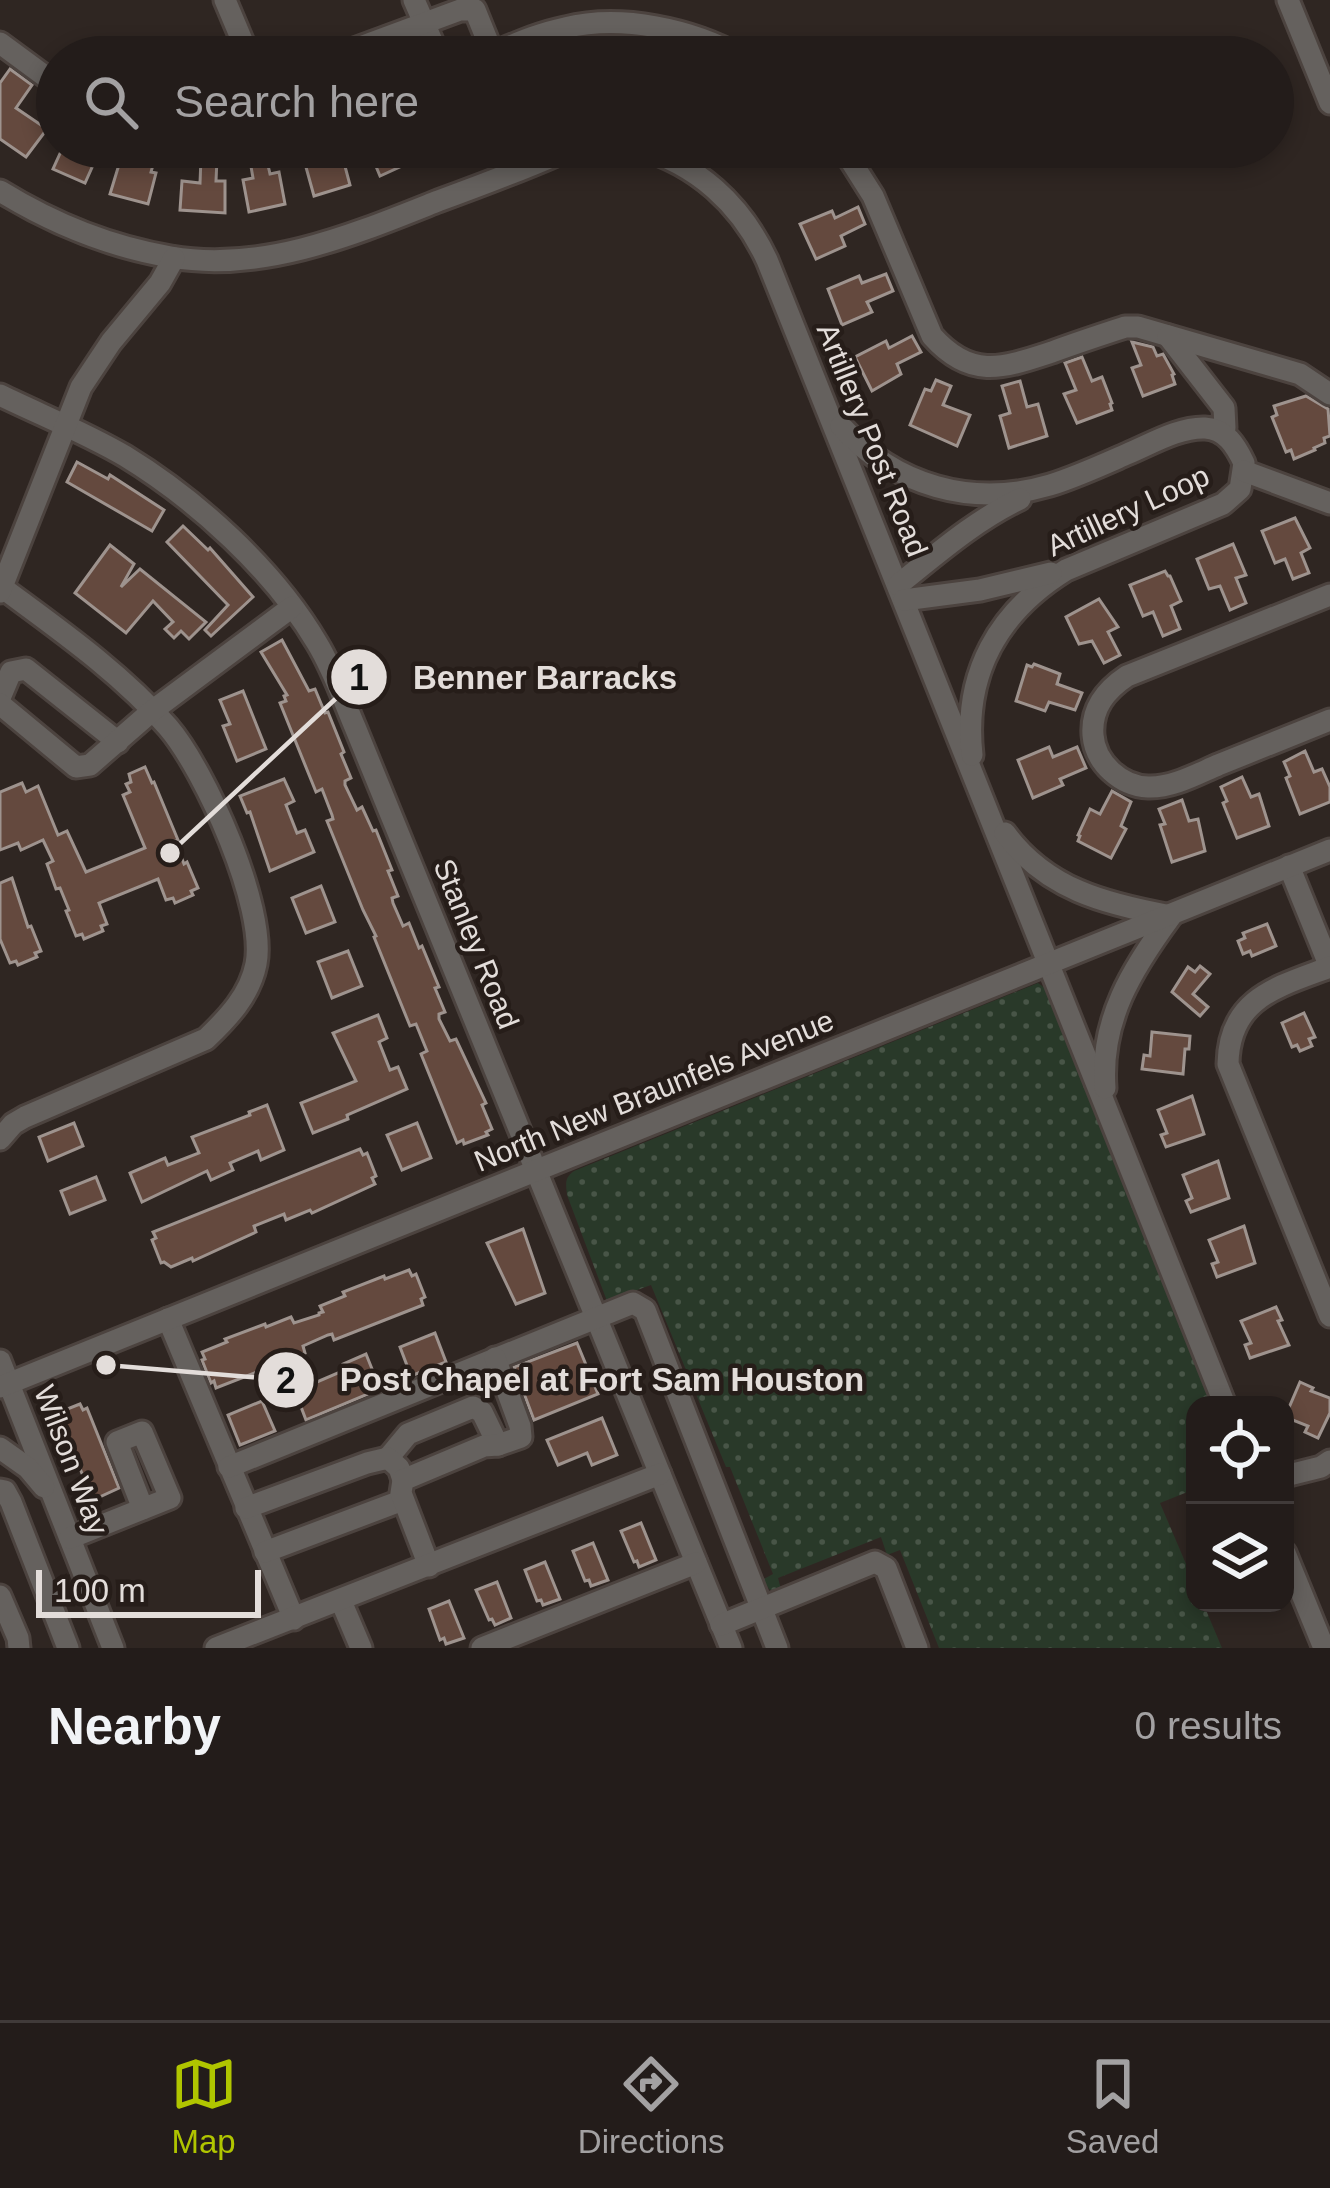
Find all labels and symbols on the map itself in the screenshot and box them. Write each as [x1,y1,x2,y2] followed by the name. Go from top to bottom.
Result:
[811,318,934,561] street label: Artillery Post Road
[1041,459,1214,562] street label: Artillery Loop
[329,643,701,712] callout: Benner Barracks
[349,657,369,698] text: 1
[413,659,677,696] text: Benner Barracks
[427,854,526,1033] street label: Stanley Road
[469,1003,838,1178] street label: North New Braunfels Avenue
[256,1345,889,1414] callout: Post Chapel at Fort Sam Houston
[276,1360,296,1401] text: 2
[340,1361,864,1398] text: Post Chapel at Fort Sam Houston
[28,1381,115,1539] street label: Wilson Way
[36,1564,261,1617] scale bar

